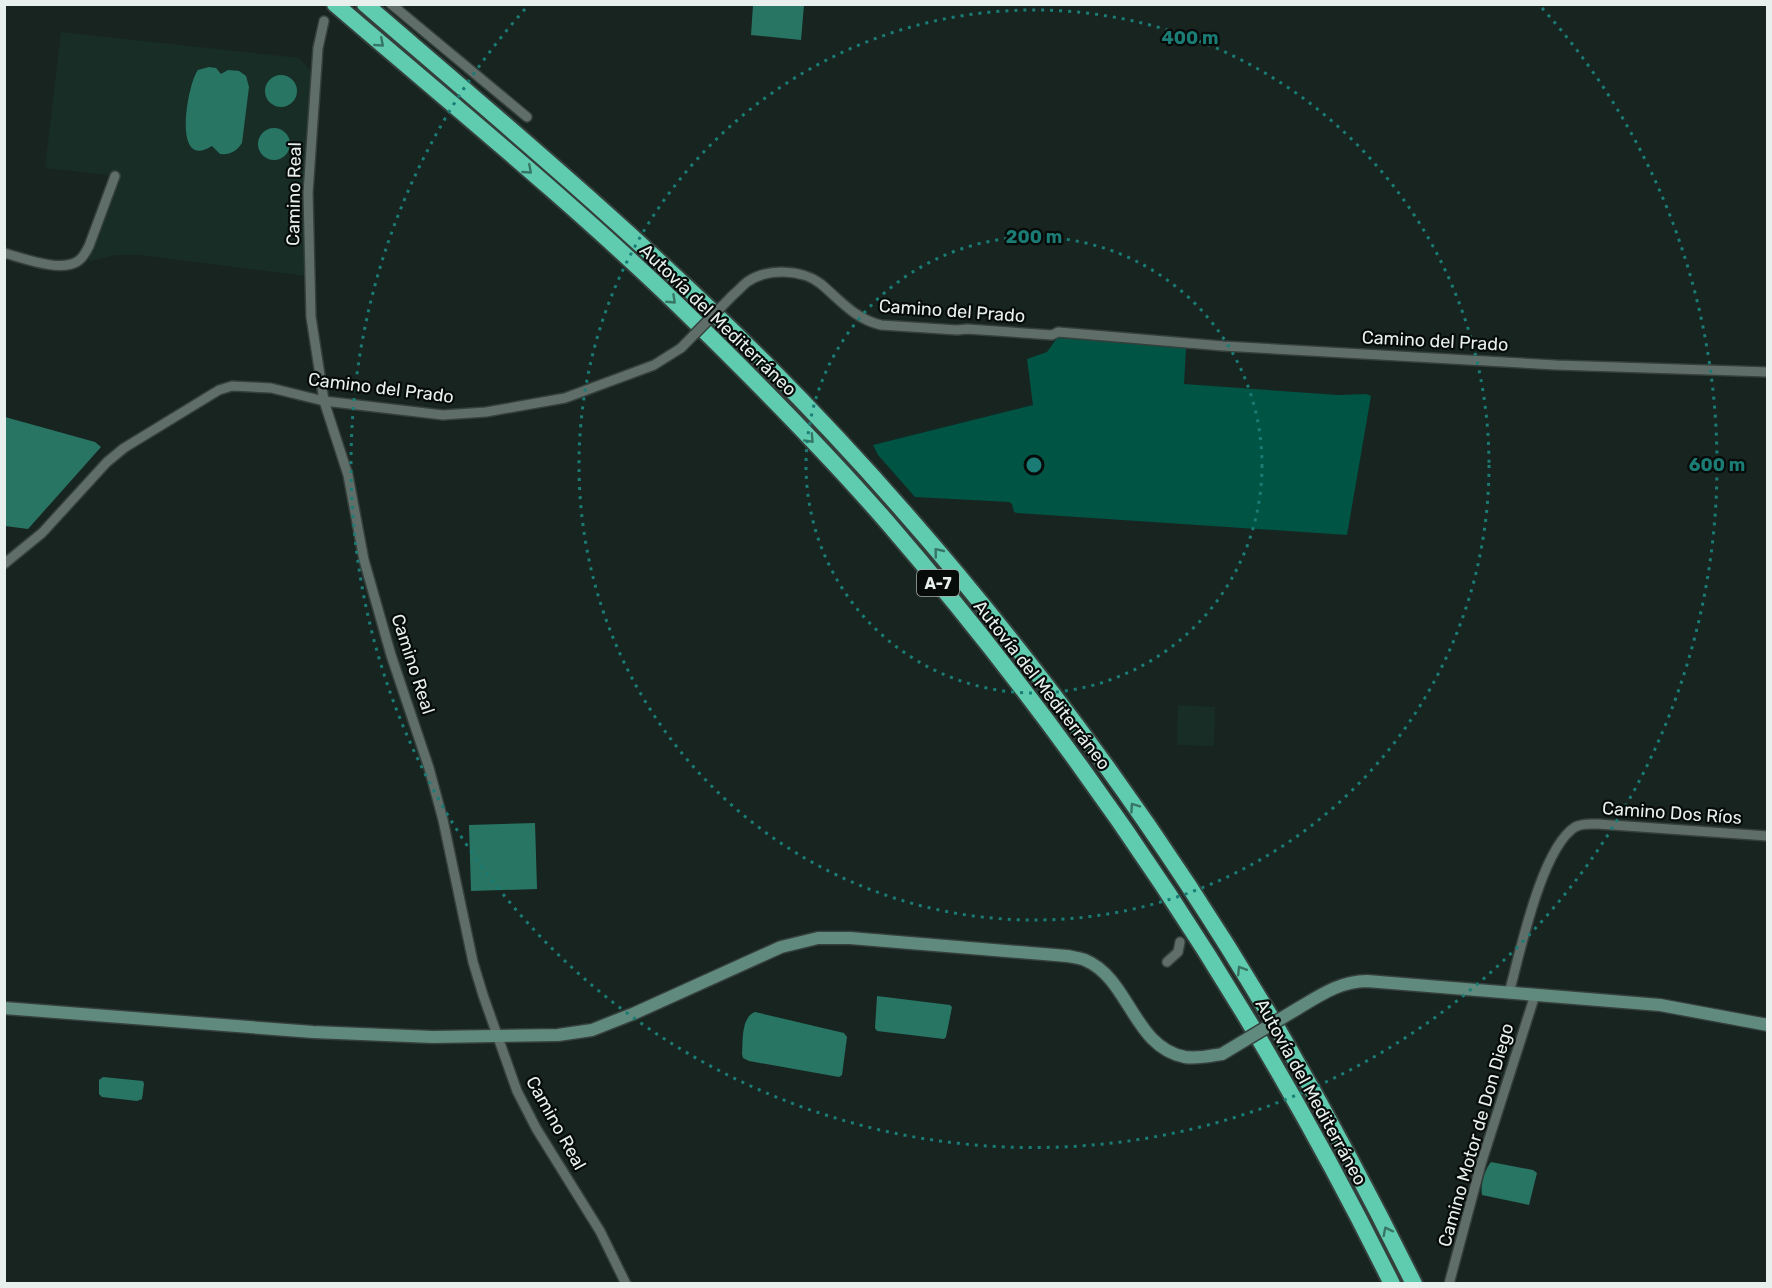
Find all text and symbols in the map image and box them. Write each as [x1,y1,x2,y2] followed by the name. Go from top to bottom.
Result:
[1161,27,1219,49] text: 400 m
[373,36,384,47] one-way arrow
[282,142,306,246] street label: Camino Real
[521,163,532,174] one-way arrow
[1006,226,1062,248] text: 200 m
[635,239,801,401] street label: Autovía del Mediterráneo
[665,293,676,304] one-way arrow
[878,295,1026,327] street label: Camino del Prado
[1361,326,1509,356] street label: Camino del Prado
[307,368,455,408] street label: Camino del Prado
[802,431,813,442] one-way arrow
[1689,454,1745,476] text: 600 m
[1024,455,1044,475] centre of rings
[934,548,945,559] one-way arrow
[917,570,959,596] road number: A-7
[969,596,1115,774] street label: Autovía del Mediterráneo
[386,611,440,717] street label: Camino Real
[1601,797,1743,829] street label: Camino Dos Ríos
[1130,802,1141,813] one-way arrow
[1237,965,1248,976] one-way arrow
[1251,995,1371,1189] street label: Autovía del Mediterráneo
[1433,1021,1519,1249] street label: Camino Motor de Don Diego
[521,1072,591,1174] street label: Camino Real
[1383,1227,1395,1238] one-way arrow

